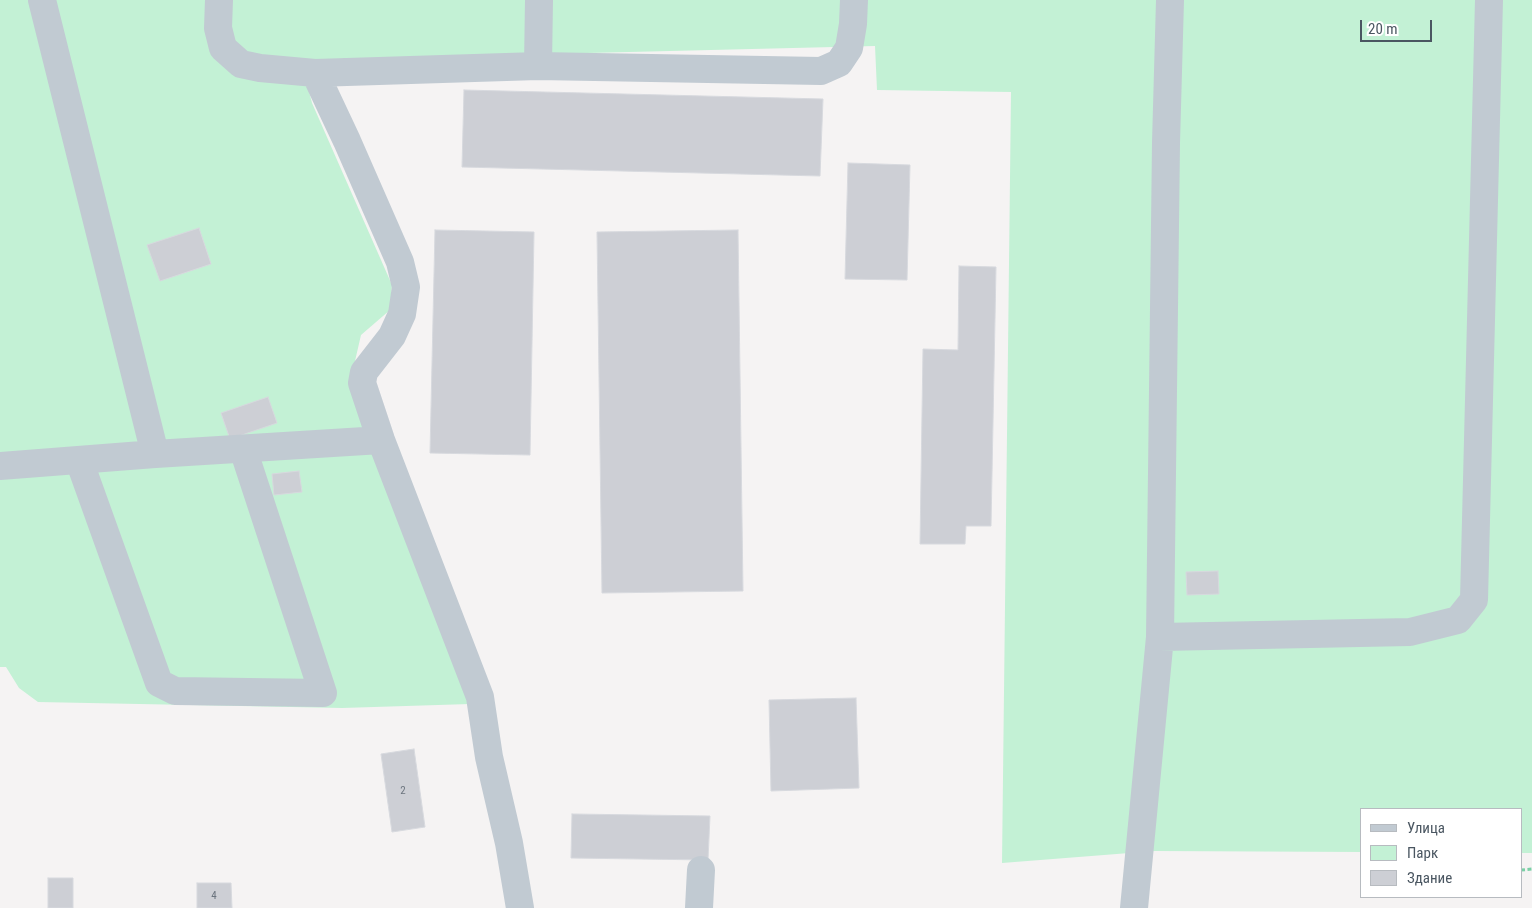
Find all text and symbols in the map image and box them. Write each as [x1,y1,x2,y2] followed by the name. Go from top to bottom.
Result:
[1362,10,1434,42] scale bar
[1368,20,1398,38] text: 20 m
[400,784,406,798] house number: 2
[1360,808,1522,898] legend
[1407,819,1445,837] text: Улица
[1407,844,1438,862] text: Парк
[1407,869,1452,887] text: Здание
[211,889,217,903] house number: 4

